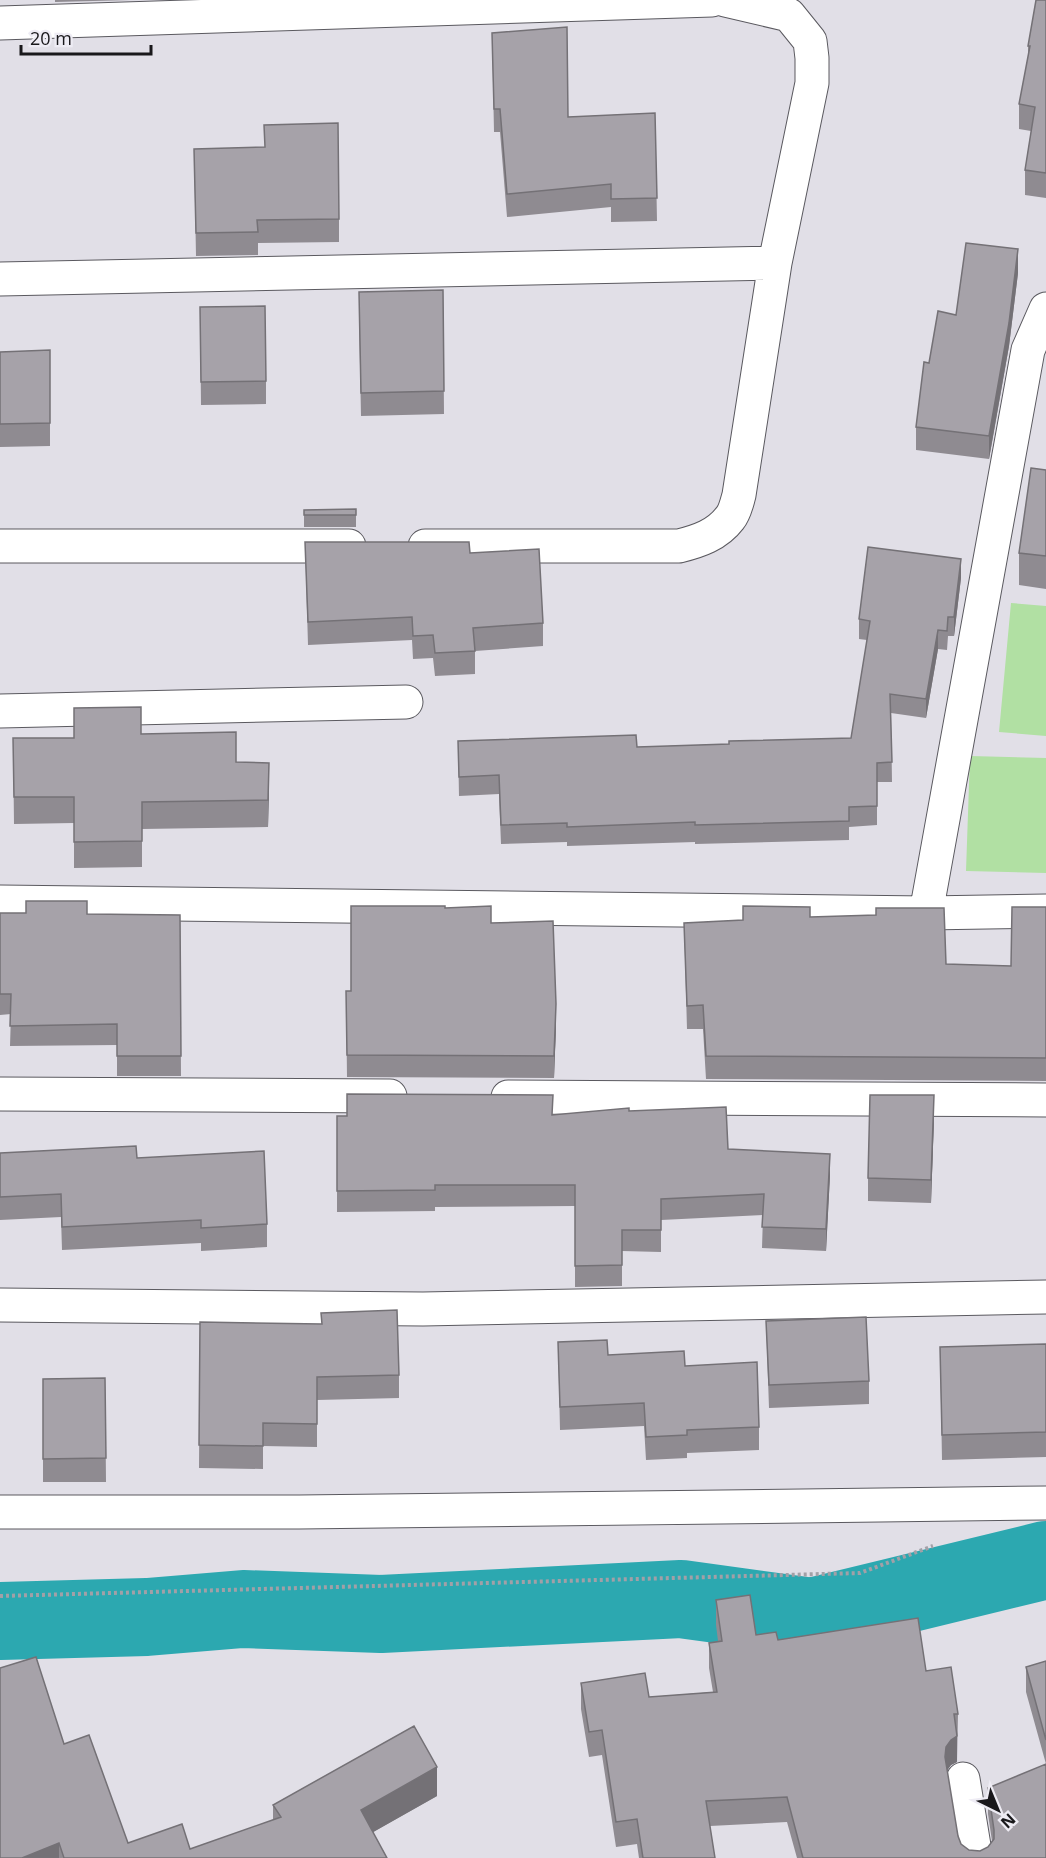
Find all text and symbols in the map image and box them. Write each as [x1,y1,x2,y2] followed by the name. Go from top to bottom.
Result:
[21,18,152,56] scale bar
[30,26,72,50] text: 20 m
[968,1780,1028,1840] north arrow
[996,1808,1020,1833] text: N

